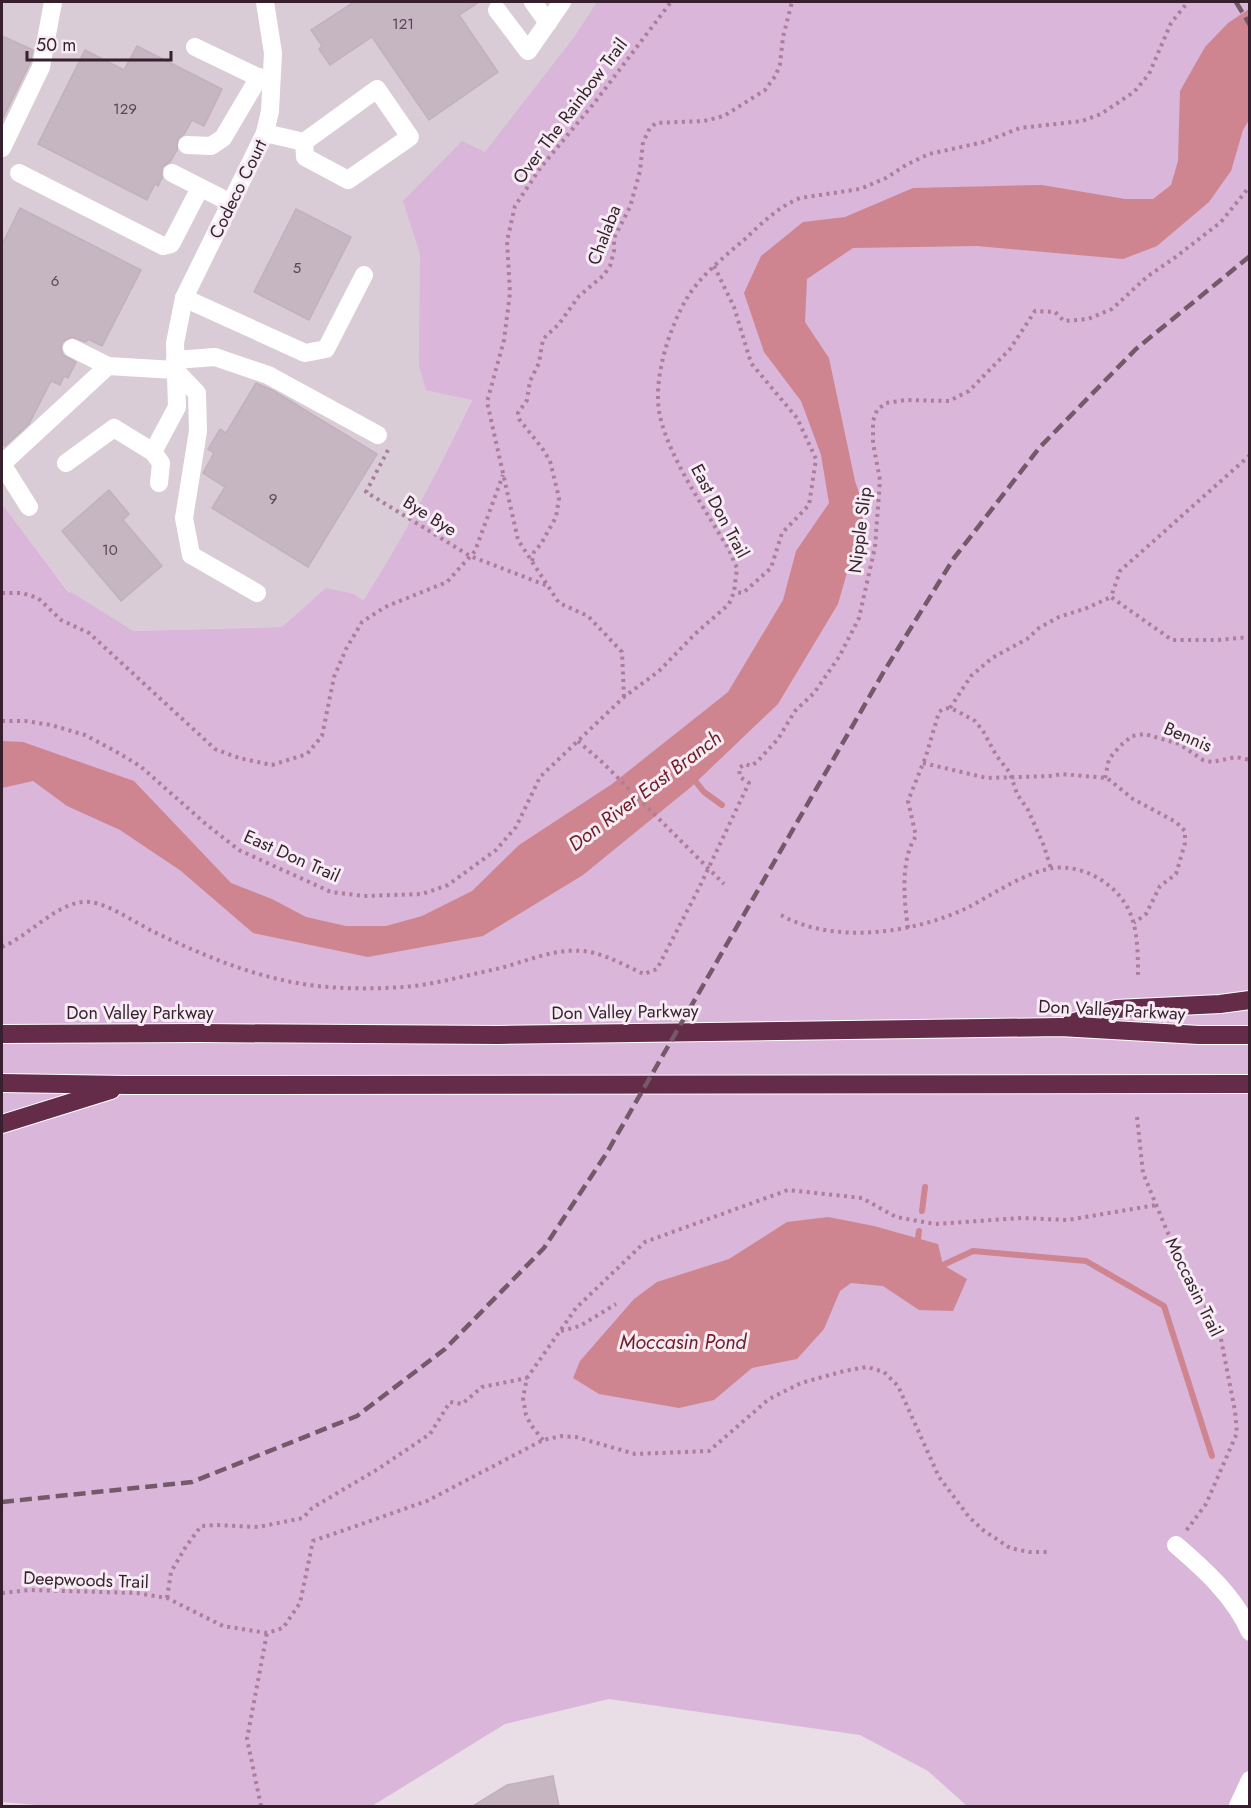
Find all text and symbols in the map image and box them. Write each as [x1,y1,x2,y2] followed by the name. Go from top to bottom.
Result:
[392,13,414,35] house number: 121
[27,24,171,62] scale bar
[36,32,76,58] text: 50 m
[507,33,633,189] street label: Over The Rainbow Trail
[113,98,137,120] house number: 129
[203,134,274,243] street label: Codeco Court
[581,201,627,269] street label: Chalaba
[293,257,301,279] house number: 5
[51,270,59,292] house number: 6
[684,459,756,563] street label: East Don Trail
[842,485,878,575] street label: Nipple Slip
[269,488,277,510] house number: 9
[398,489,462,543] street label: Bye Bye
[102,539,118,561] house number: 10
[1160,715,1216,759] street label: Bennis
[562,724,728,858] water label: Don River East Branch
[240,823,344,889] street label: East Don Trail
[1038,993,1186,1027] street label: Don Valley Parkway
[551,998,699,1026] street label: Don Valley Parkway
[66,1000,214,1026] street label: Don Valley Parkway
[1159,1233,1229,1341] street label: Moccasin Trail
[620,1328,747,1357] water label: Moccasin Pond
[23,1565,149,1595] street label: Deepwoods Trail

